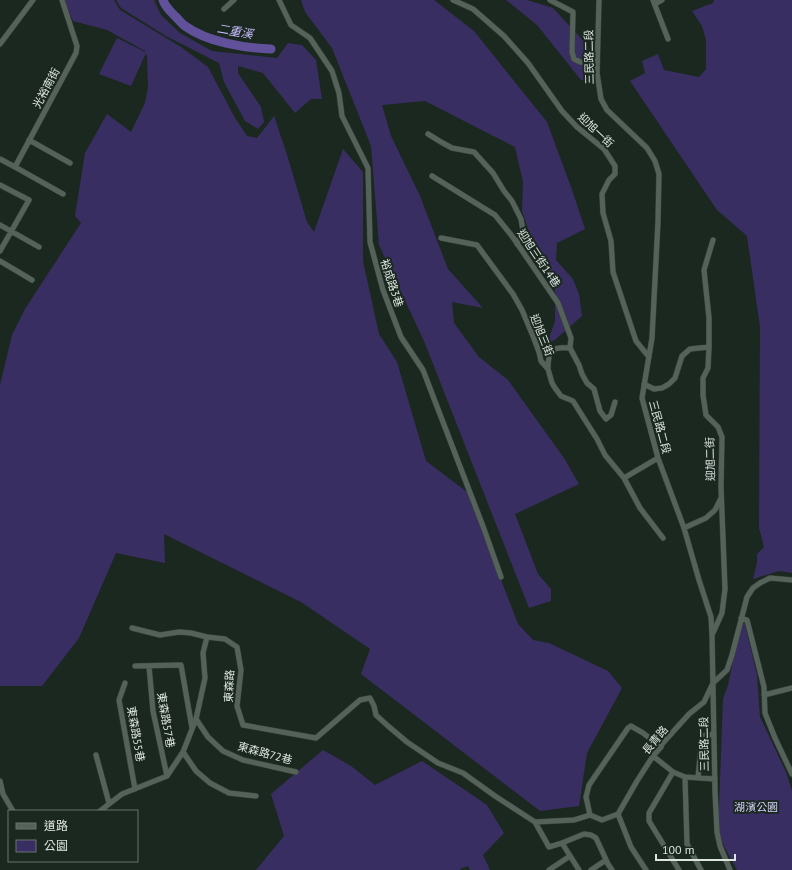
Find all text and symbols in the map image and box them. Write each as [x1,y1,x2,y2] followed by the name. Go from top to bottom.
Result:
[216,20,256,42] water label: 二重溪
[582,29,596,85] street label: 三民路二段
[29,65,63,111] street label: 光裕南街
[575,110,617,150] street label: 迎旭一街
[514,226,564,290] street label: 迎旭三街14巷
[378,257,406,309] street label: 裕成路3巷
[527,312,557,358] street label: 迎旭三街
[646,399,674,455] street label: 三民路二段
[703,437,717,481] street label: 迎旭二街
[221,669,237,703] street label: 東森路
[154,691,178,749] street label: 東森路57巷
[124,705,148,763] street label: 東森路55巷
[697,716,711,772] street label: 三民路二段
[639,723,671,757] street label: 長青路
[236,739,294,767] street label: 東森路72巷
[734,800,778,814] park label: 湖濱公園
[8,810,138,862] legend
[44,818,68,833] text: 道路
[656,836,735,862] scale bar
[44,838,68,853] text: 公園
[662,842,695,857] text: 100 m

